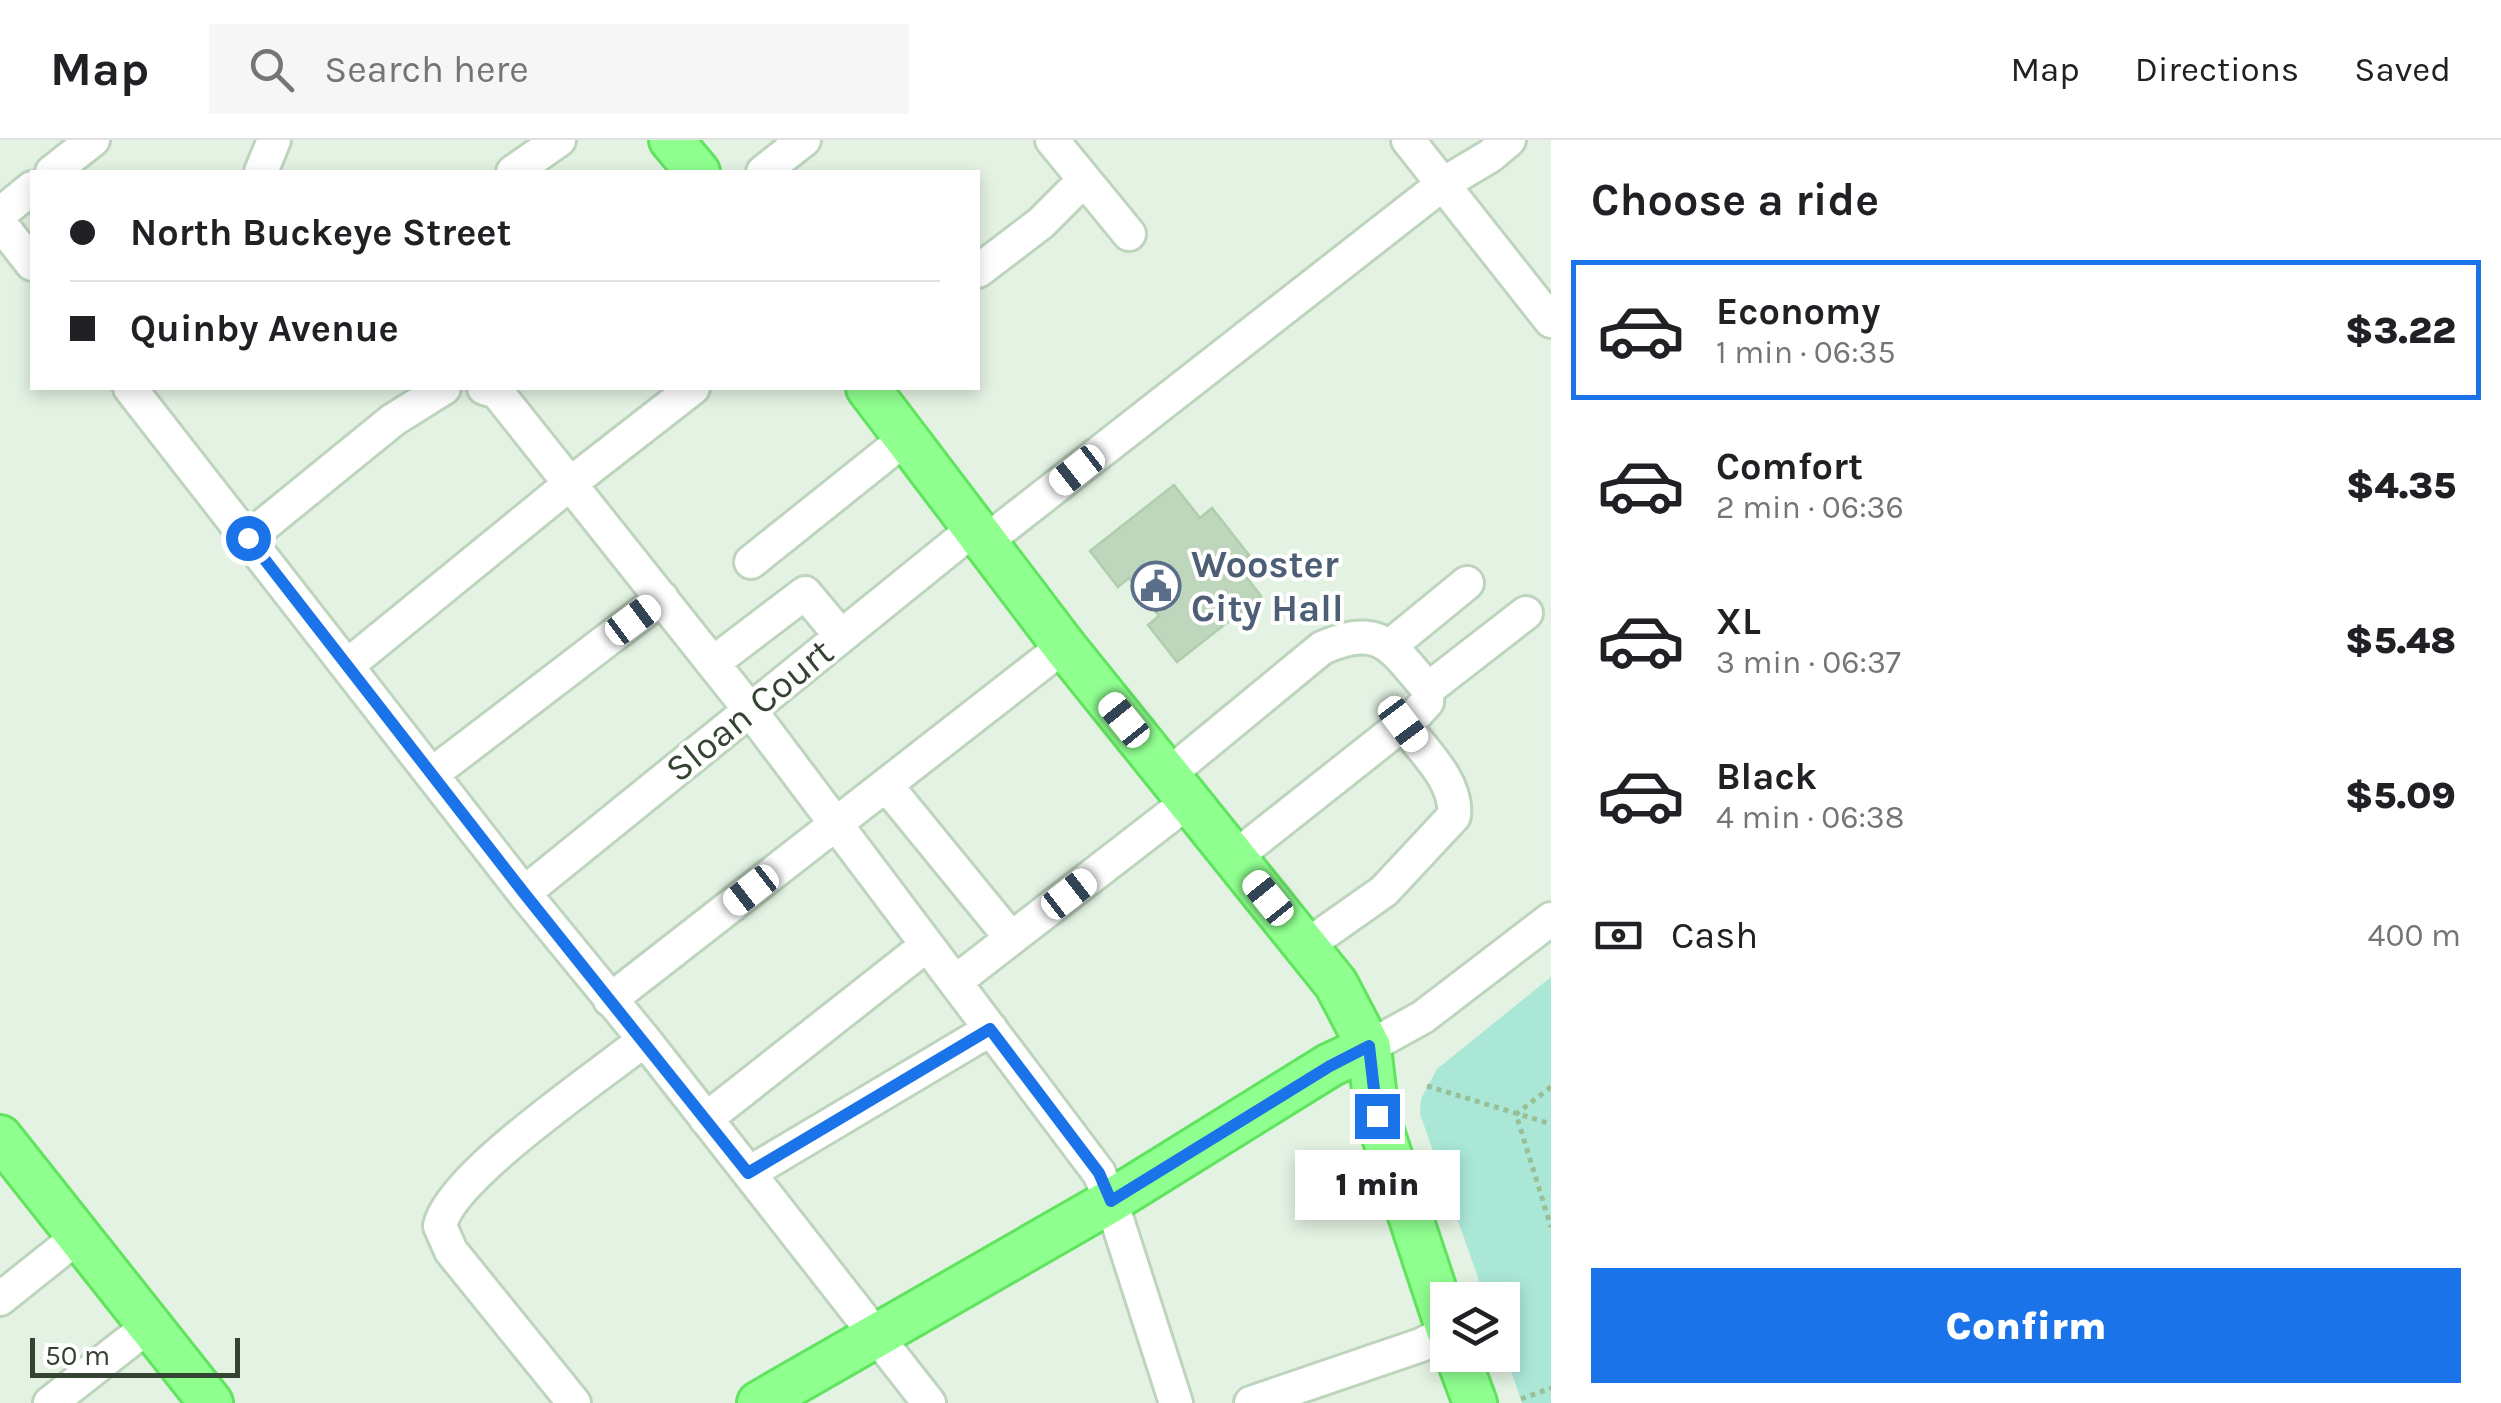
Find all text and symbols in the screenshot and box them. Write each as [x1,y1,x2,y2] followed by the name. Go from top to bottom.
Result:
[209,24,909,114] search box
[50,41,149,97] text: Map
[244,42,299,97] icon: search
[324,47,529,92] text: Search here
[2010,49,2080,90] text: Map
[2135,49,2299,90] text: Directions
[2354,49,2451,90] text: Saved
[1591,174,1879,226] text: Choose a ride
[130,210,511,255] text: North Buckeye Street
[1596,285,1686,375] icon: car
[1716,289,1880,334] text: Economy
[130,306,399,351] text: Quinby Avenue
[2345,308,2456,353] text: $3.22
[1716,334,1896,371] text: 1 min · 06:35
[1044,440,1110,500] car
[1596,440,1686,530] icon: car
[1716,444,1863,489] text: Comfort
[2346,463,2456,508] text: $4.35
[1716,489,1904,526] text: 2 min · 06:36
[226,516,271,561] route start
[1191,542,1343,631] place label: Wooster City Hall
[1130,560,1182,612] public building icon: Wooster City Hall
[600,590,666,650] car
[1596,595,1686,685] icon: car
[1716,599,1761,644] text: XL
[2345,618,2456,663] text: $5.48
[657,629,842,792] street label: Sloan Court
[1716,644,1901,681] text: 3 min · 06:37
[1093,687,1155,753] car
[1373,691,1433,757] car
[1596,750,1686,840] icon: car
[1716,754,1817,799] text: Black
[2345,773,2456,818] text: $5.09
[1716,799,1904,836] text: 4 min · 06:38
[718,860,784,920] car
[1036,864,1102,924] car
[1237,865,1299,931] car
[1591,908,1646,963] icon: cash
[1671,913,1758,958] text: Cash
[2368,917,2461,954] text: 400 m
[1355,1094,1400,1139] route end
[1294,1151,1460,1221] callout: 1 min
[1336,1166,1419,1203] text: 1 min
[1591,1268,2461,1383] button: Confirm
[1430,1282,1520,1372] map controls
[1430,1282,1520,1372] button: layers
[30,1333,240,1378] scale bar
[45,1339,110,1372] text: 50 m

